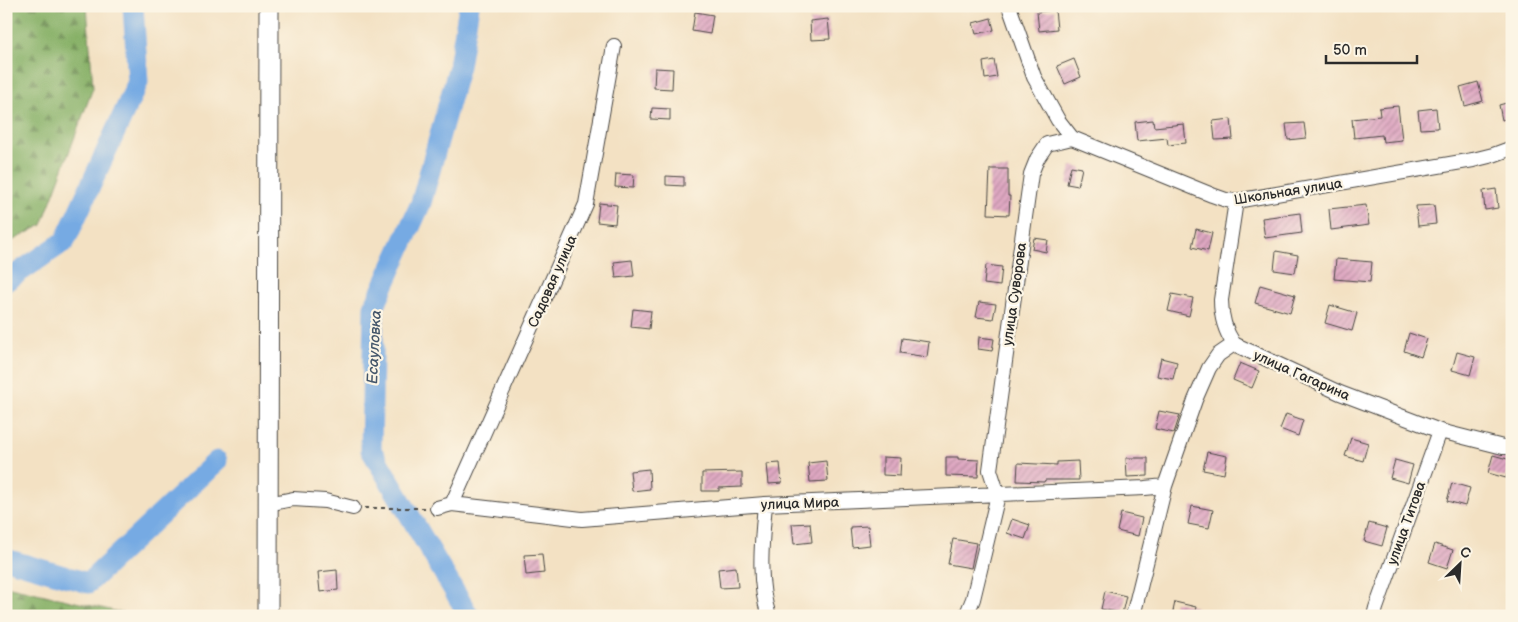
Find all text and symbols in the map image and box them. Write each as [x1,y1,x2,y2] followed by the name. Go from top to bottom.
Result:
[1326,32,1417,64] scale bar
[1333,41,1367,60] text: 50 m
[1233,174,1344,208] street label: Школьная улица
[524,232,581,330] street label: Садовая улица
[999,241,1030,347] street label: улица Суворова
[363,309,386,384] water label: Есауловка
[1251,347,1353,405] street label: улица Гагарина
[1384,478,1430,567] street label: улица Титова
[761,494,840,513] street label: улица Мира
[1436,540,1486,590] north arrow
[1457,543,1474,563] text: С

